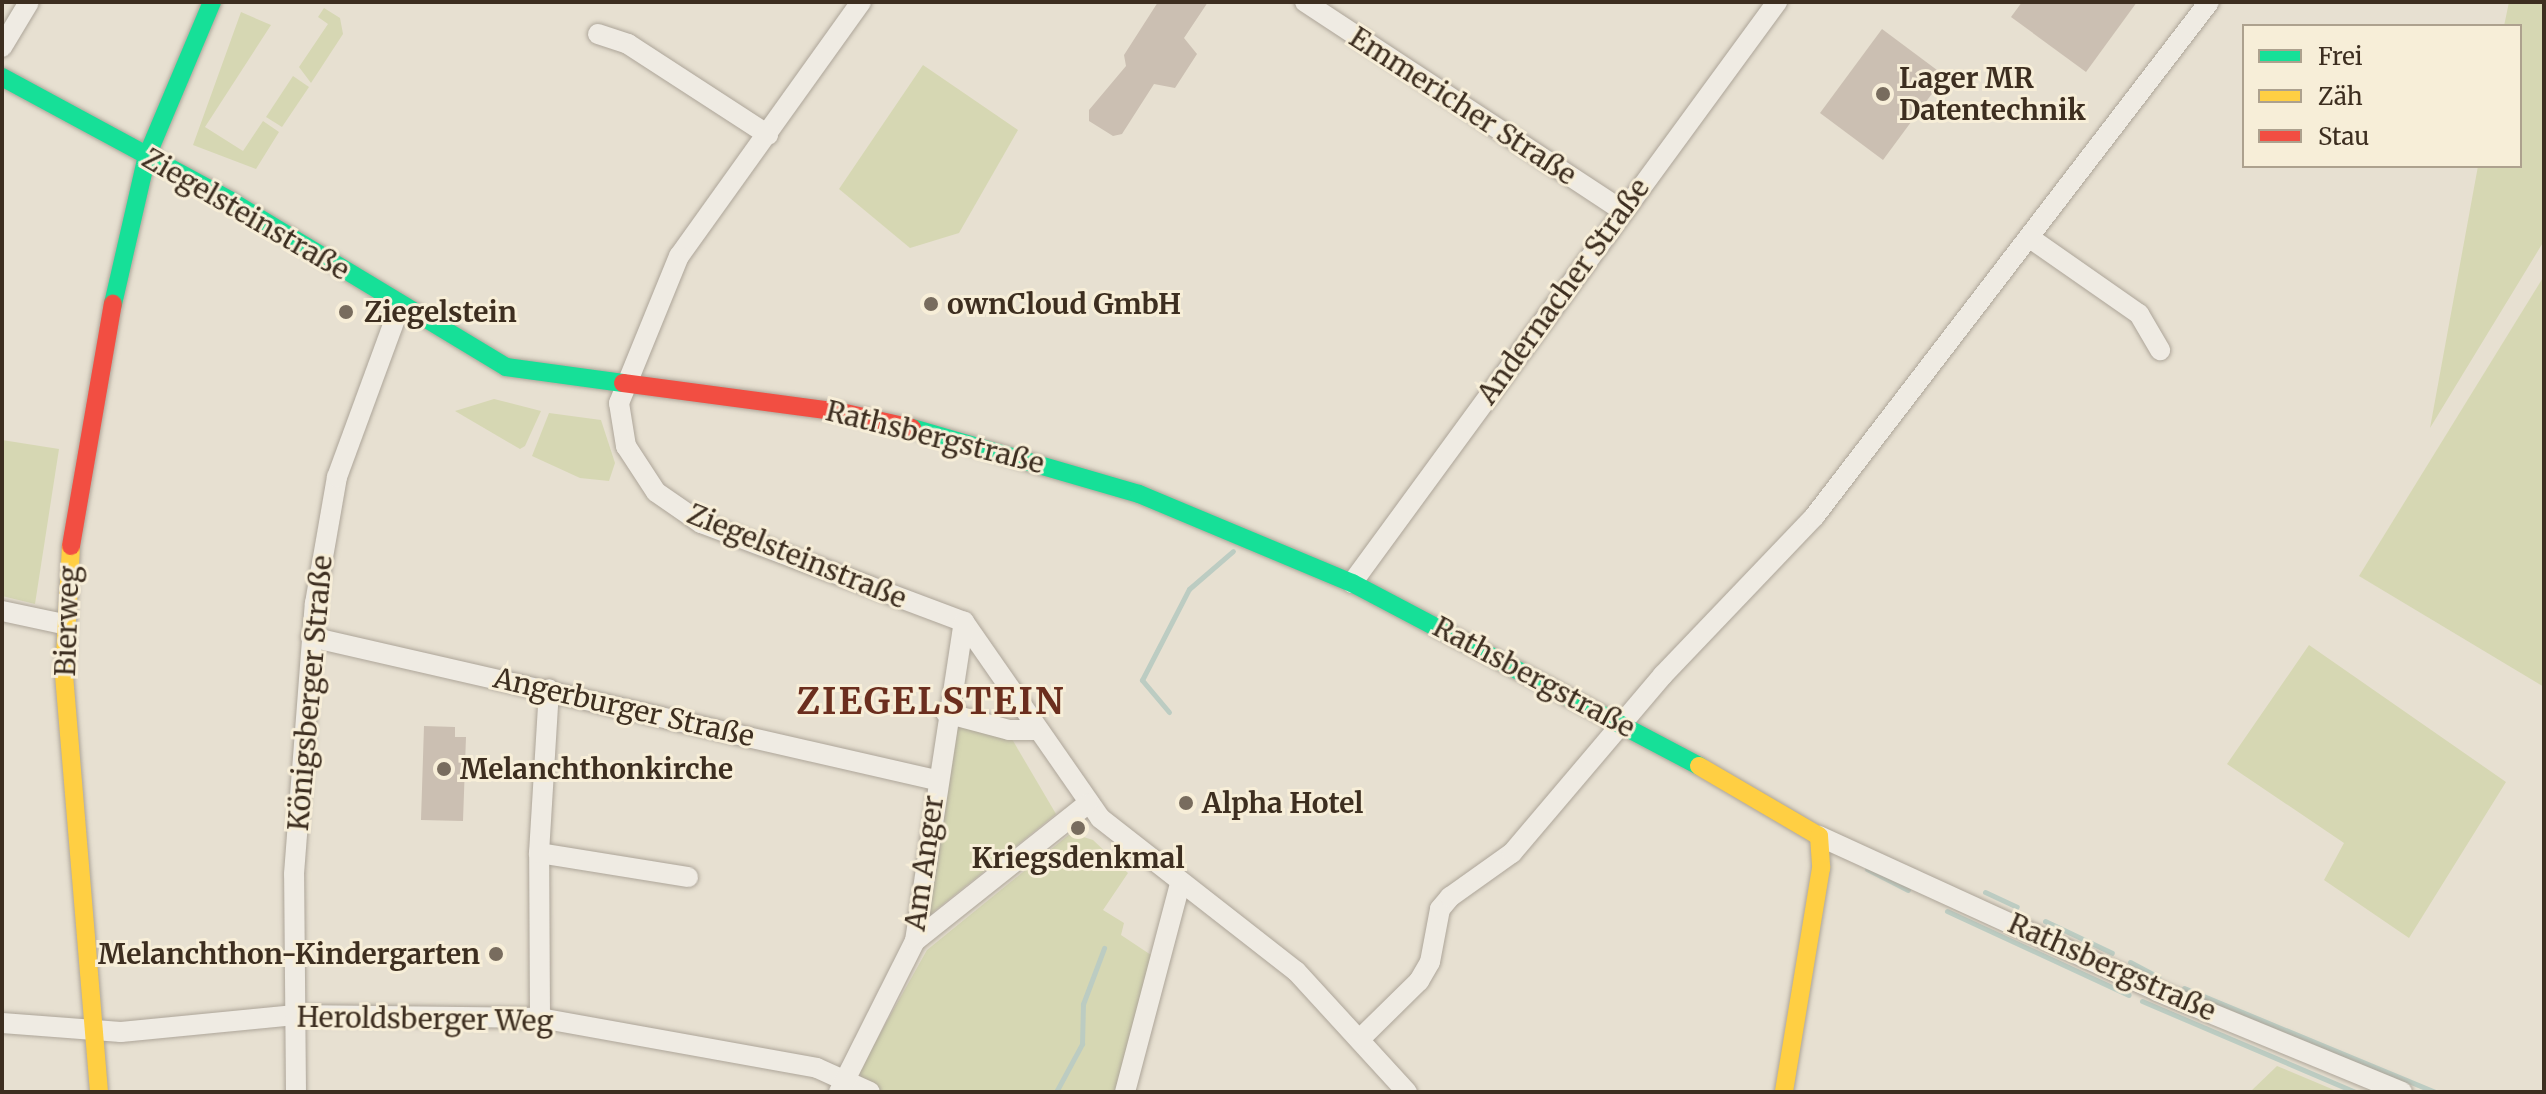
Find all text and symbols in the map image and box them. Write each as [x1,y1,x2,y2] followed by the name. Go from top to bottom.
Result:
[1343,20,1583,192] street label: Emmericher Straße
[2242,24,2522,168] legend
[2318,41,2363,72] text: Frei
[1899,61,2086,127] place label: Lager MR Datentechnik
[2318,81,2363,112] text: Zäh
[1874,85,1892,103] marker: Lager MR Datentechnik
[2318,121,2369,152] text: Stau
[137,141,355,287] street label: Ziegelsteinstraße
[1470,172,1656,410] street label: Andernacher Straße
[947,287,1181,321] place label: ownCloud GmbH
[364,295,517,329] place label: Ziegelstein
[922,295,940,313] marker: ownCloud GmbH
[335,301,357,323] marker: Ziegelstein
[823,394,1047,480] street label: Rathsbergstraße
[683,497,911,615] street label: Ziegelsteinstraße
[281,554,339,832] street label: Königsberger Straße
[48,565,86,677] street label: Bierweg
[1427,610,1641,744] street label: Rathsbergstraße
[490,661,758,753] street label: Angerburger Straße
[797,680,1065,724] district label: ZIEGELSTEIN
[460,752,733,786] place label: Melanchthonkirche
[435,760,453,778] marker: Melanchthonkirche
[1202,786,1363,820] place label: Alpha Hotel
[898,793,950,933] street label: Am Anger
[1177,794,1195,812] marker: Alpha Hotel
[1069,819,1087,837] marker: Kriegsdenkmal
[971,841,1185,875] place label: Kriegsdenkmal
[2003,906,2221,1028] street label: Rathsbergstraße
[98,937,480,971] place label: Melanchthon-Kindergarten
[487,945,505,963] marker: Melanchthon-Kindergarten
[296,1000,554,1038] street label: Heroldsberger Weg

